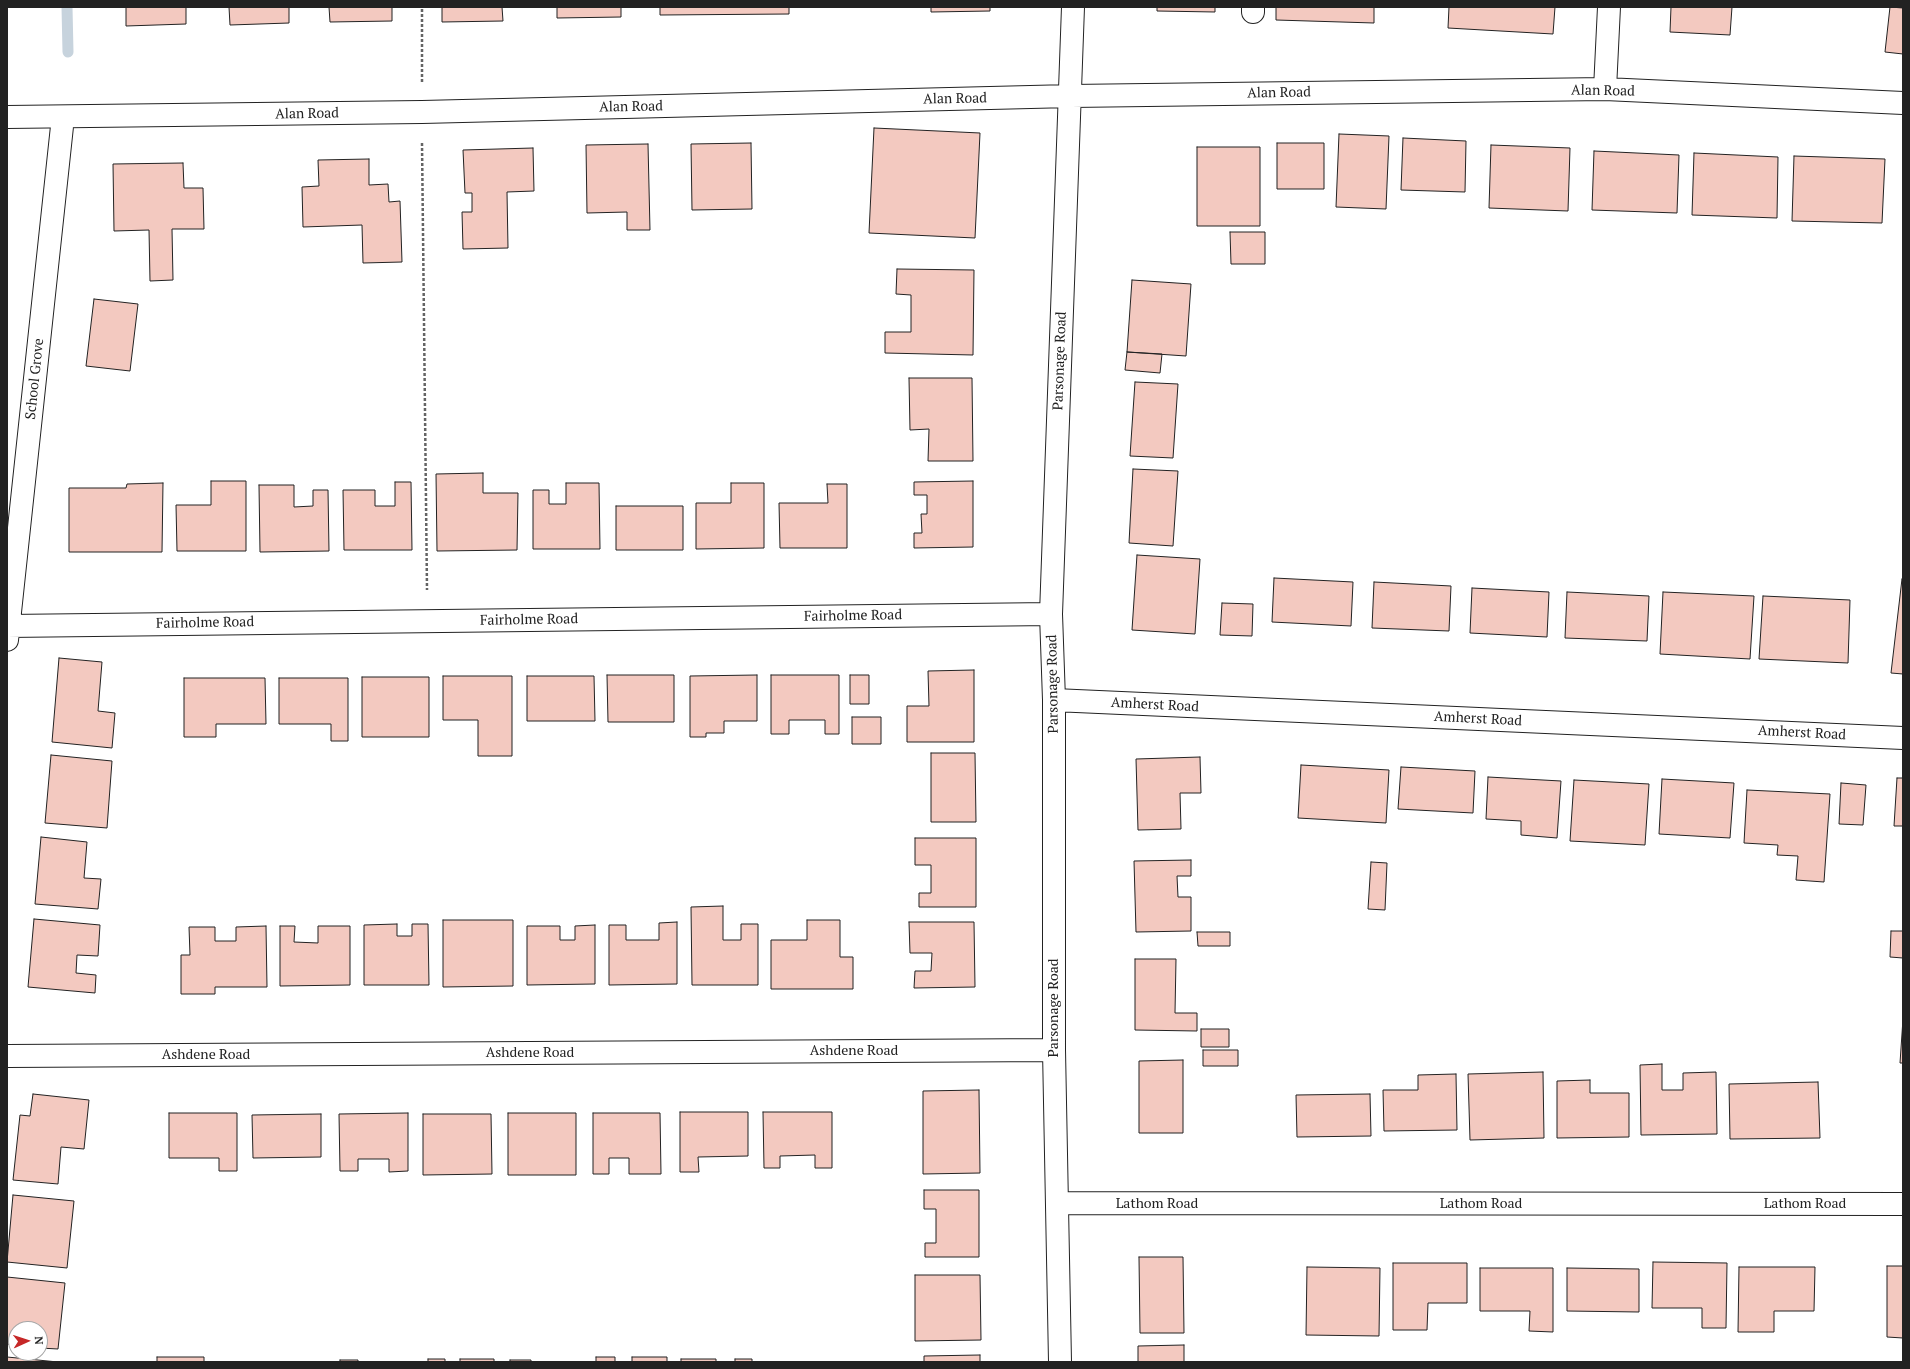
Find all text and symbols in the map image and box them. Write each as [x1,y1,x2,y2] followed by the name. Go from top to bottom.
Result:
[1571,82,1635,100] street label: Alan Road
[1247,84,1311,102] street label: Alan Road
[923,90,987,108] street label: Alan Road
[599,98,663,116] street label: Alan Road
[275,105,339,123] street label: Alan Road
[1050,311,1070,411] street label: Parsonage Road
[22,337,48,421] street label: School Grove
[804,607,902,625] street label: Fairholme Road
[480,611,578,629] street label: Fairholme Road
[156,614,254,632] street label: Fairholme Road
[1044,634,1062,734] street label: Parsonage Road
[1111,694,1199,716] street label: Amherst Road
[1434,708,1522,730] street label: Amherst Road
[1758,722,1846,744] street label: Amherst Road
[1046,958,1062,1058] street label: Parsonage Road
[810,1043,898,1059] street label: Ashdene Road
[486,1045,574,1061] street label: Ashdene Road
[162,1047,250,1063] street label: Ashdene Road
[1116,1196,1198,1212] street label: Lathom Road
[1440,1196,1522,1212] street label: Lathom Road
[1764,1196,1846,1212] street label: Lathom Road
[8,1321,48,1361] north arrow
[32,1336,46,1345] text: N

